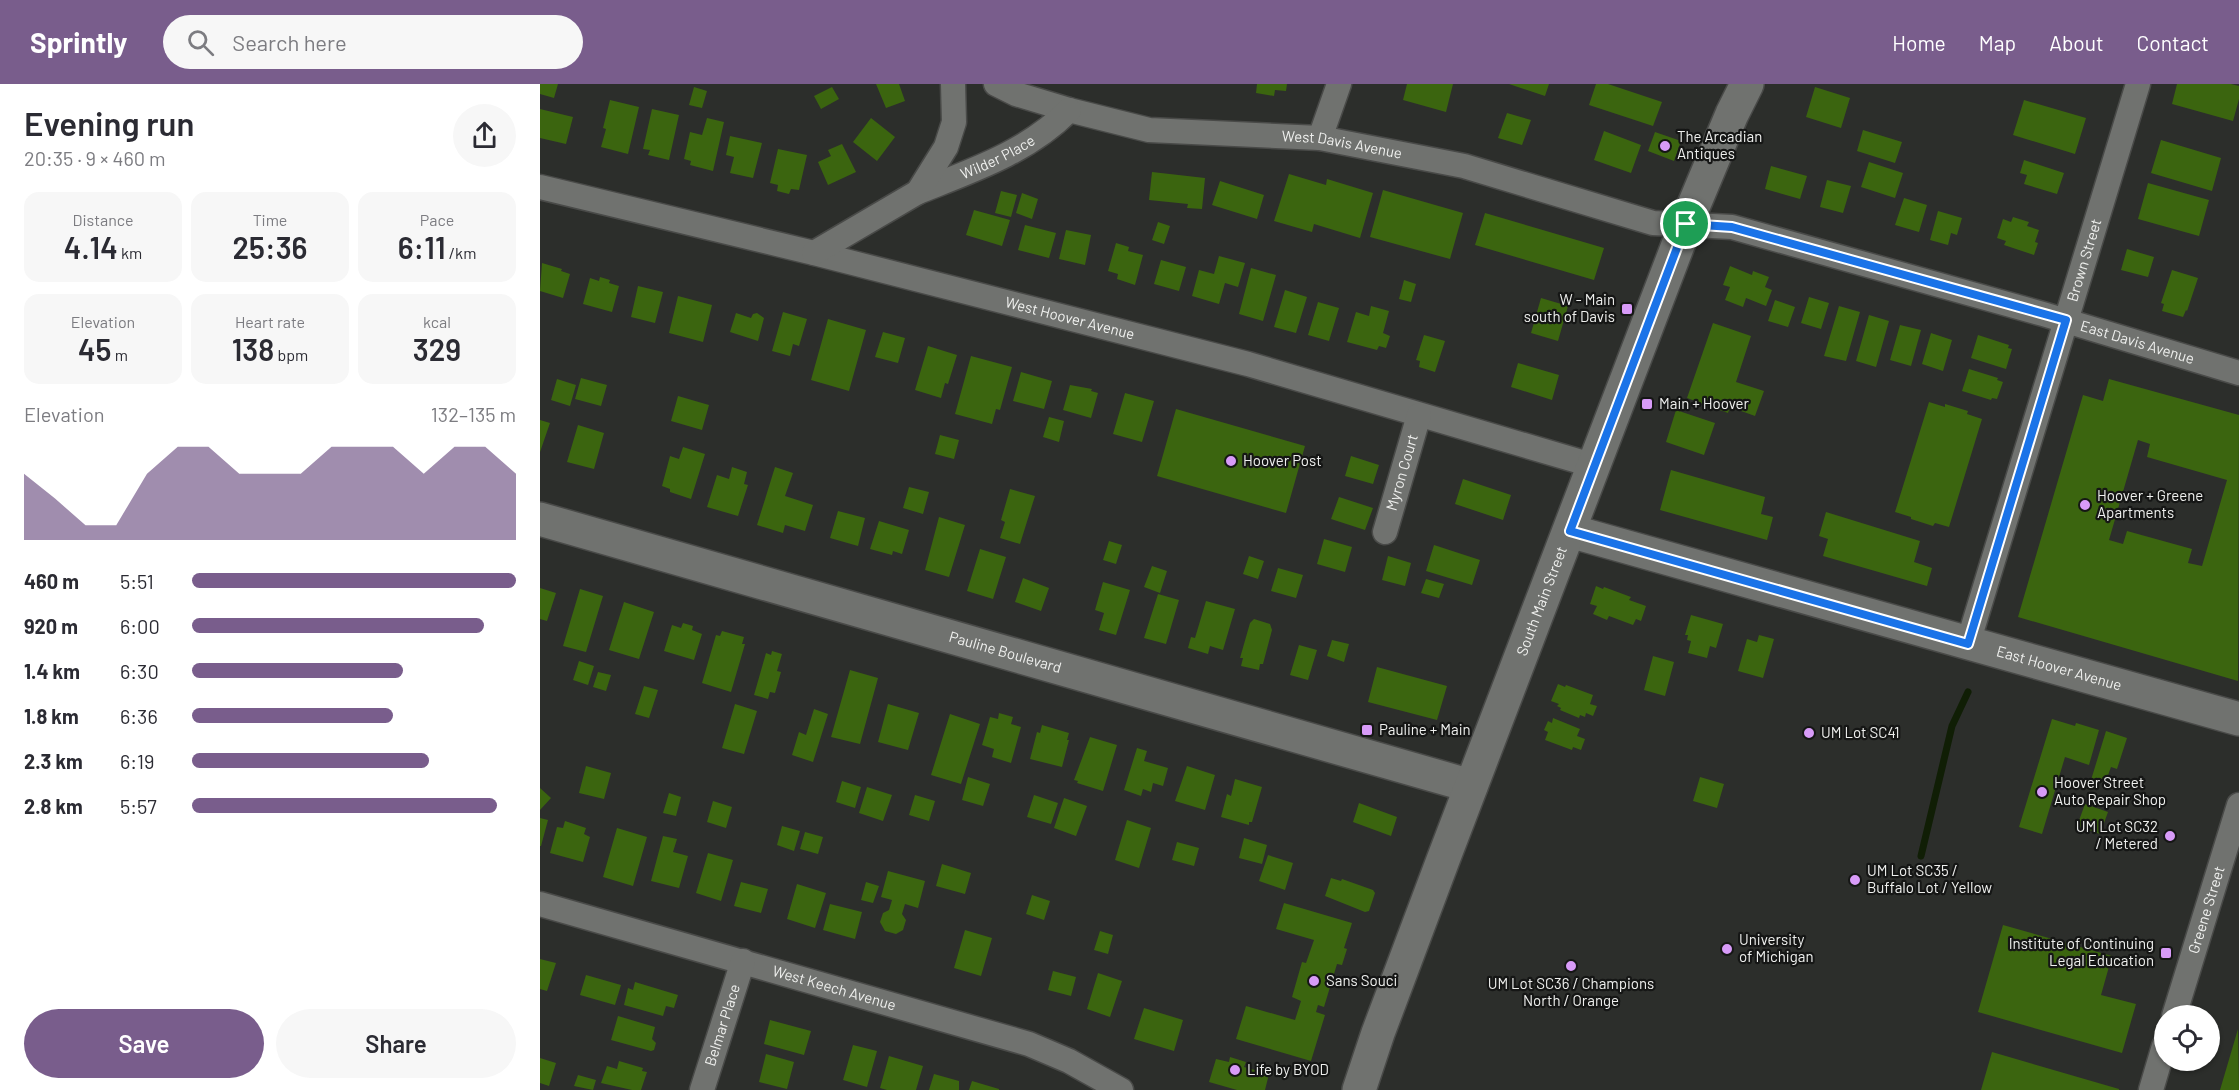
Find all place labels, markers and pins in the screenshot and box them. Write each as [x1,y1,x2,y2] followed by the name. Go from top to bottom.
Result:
[1677,127,1762,162] place label: The Arcadian Antiques
[1658,139,1672,153] marker: The Arcadian Antiques
[1660,198,1711,249] pin
[1524,290,1615,325] place label: W - Main south of Davis
[1620,302,1634,316] marker: W - Main south of Davis
[1659,394,1750,412] place label: Main + Hoover
[1640,397,1654,411] marker: Main + Hoover
[1243,451,1322,469] place label: Hoover Post
[1224,454,1238,468] marker: Hoover Post
[2097,486,2203,521] place label: Hoover + Greene Apartments
[2078,498,2092,512] marker: Hoover + Greene Apartments
[1379,720,1471,738] place label: Pauline + Main
[1360,723,1374,737] marker: Pauline + Main
[1821,723,1900,741] place label: UM Lot SC41
[1802,726,1816,740] marker: UM Lot SC41
[2054,773,2166,808] place label: Hoover Street Auto Repair Shop
[2035,785,2049,799] marker: Hoover Street Auto Repair Shop
[2076,817,2158,852] place label: UM Lot SC32 / Metered
[2163,829,2177,843] marker: UM Lot SC32 / Metered
[1867,861,1992,896] place label: UM Lot SC35 / Buffalo Lot / Yellow
[1848,873,1862,887] marker: UM Lot SC35 / Buffalo Lot / Yellow
[1739,930,1813,965] place label: University of Michigan
[2009,934,2154,969] place label: Institute of Continuing Legal Education
[1720,942,1734,956] marker: University of Michigan
[2159,946,2173,960] marker: Institute of Continuing Legal Education
[1564,959,1578,973] marker: UM Lot SC36 / Champions North / Orange
[1326,971,1397,989] place label: Sans Souci
[1307,974,1321,988] marker: Sans Souci
[1488,974,1654,1009] place label: UM Lot SC36 / Champions North / Orange
[1247,1060,1329,1078] place label: Life by BYOD
[1228,1063,1242,1077] marker: Life by BYOD

